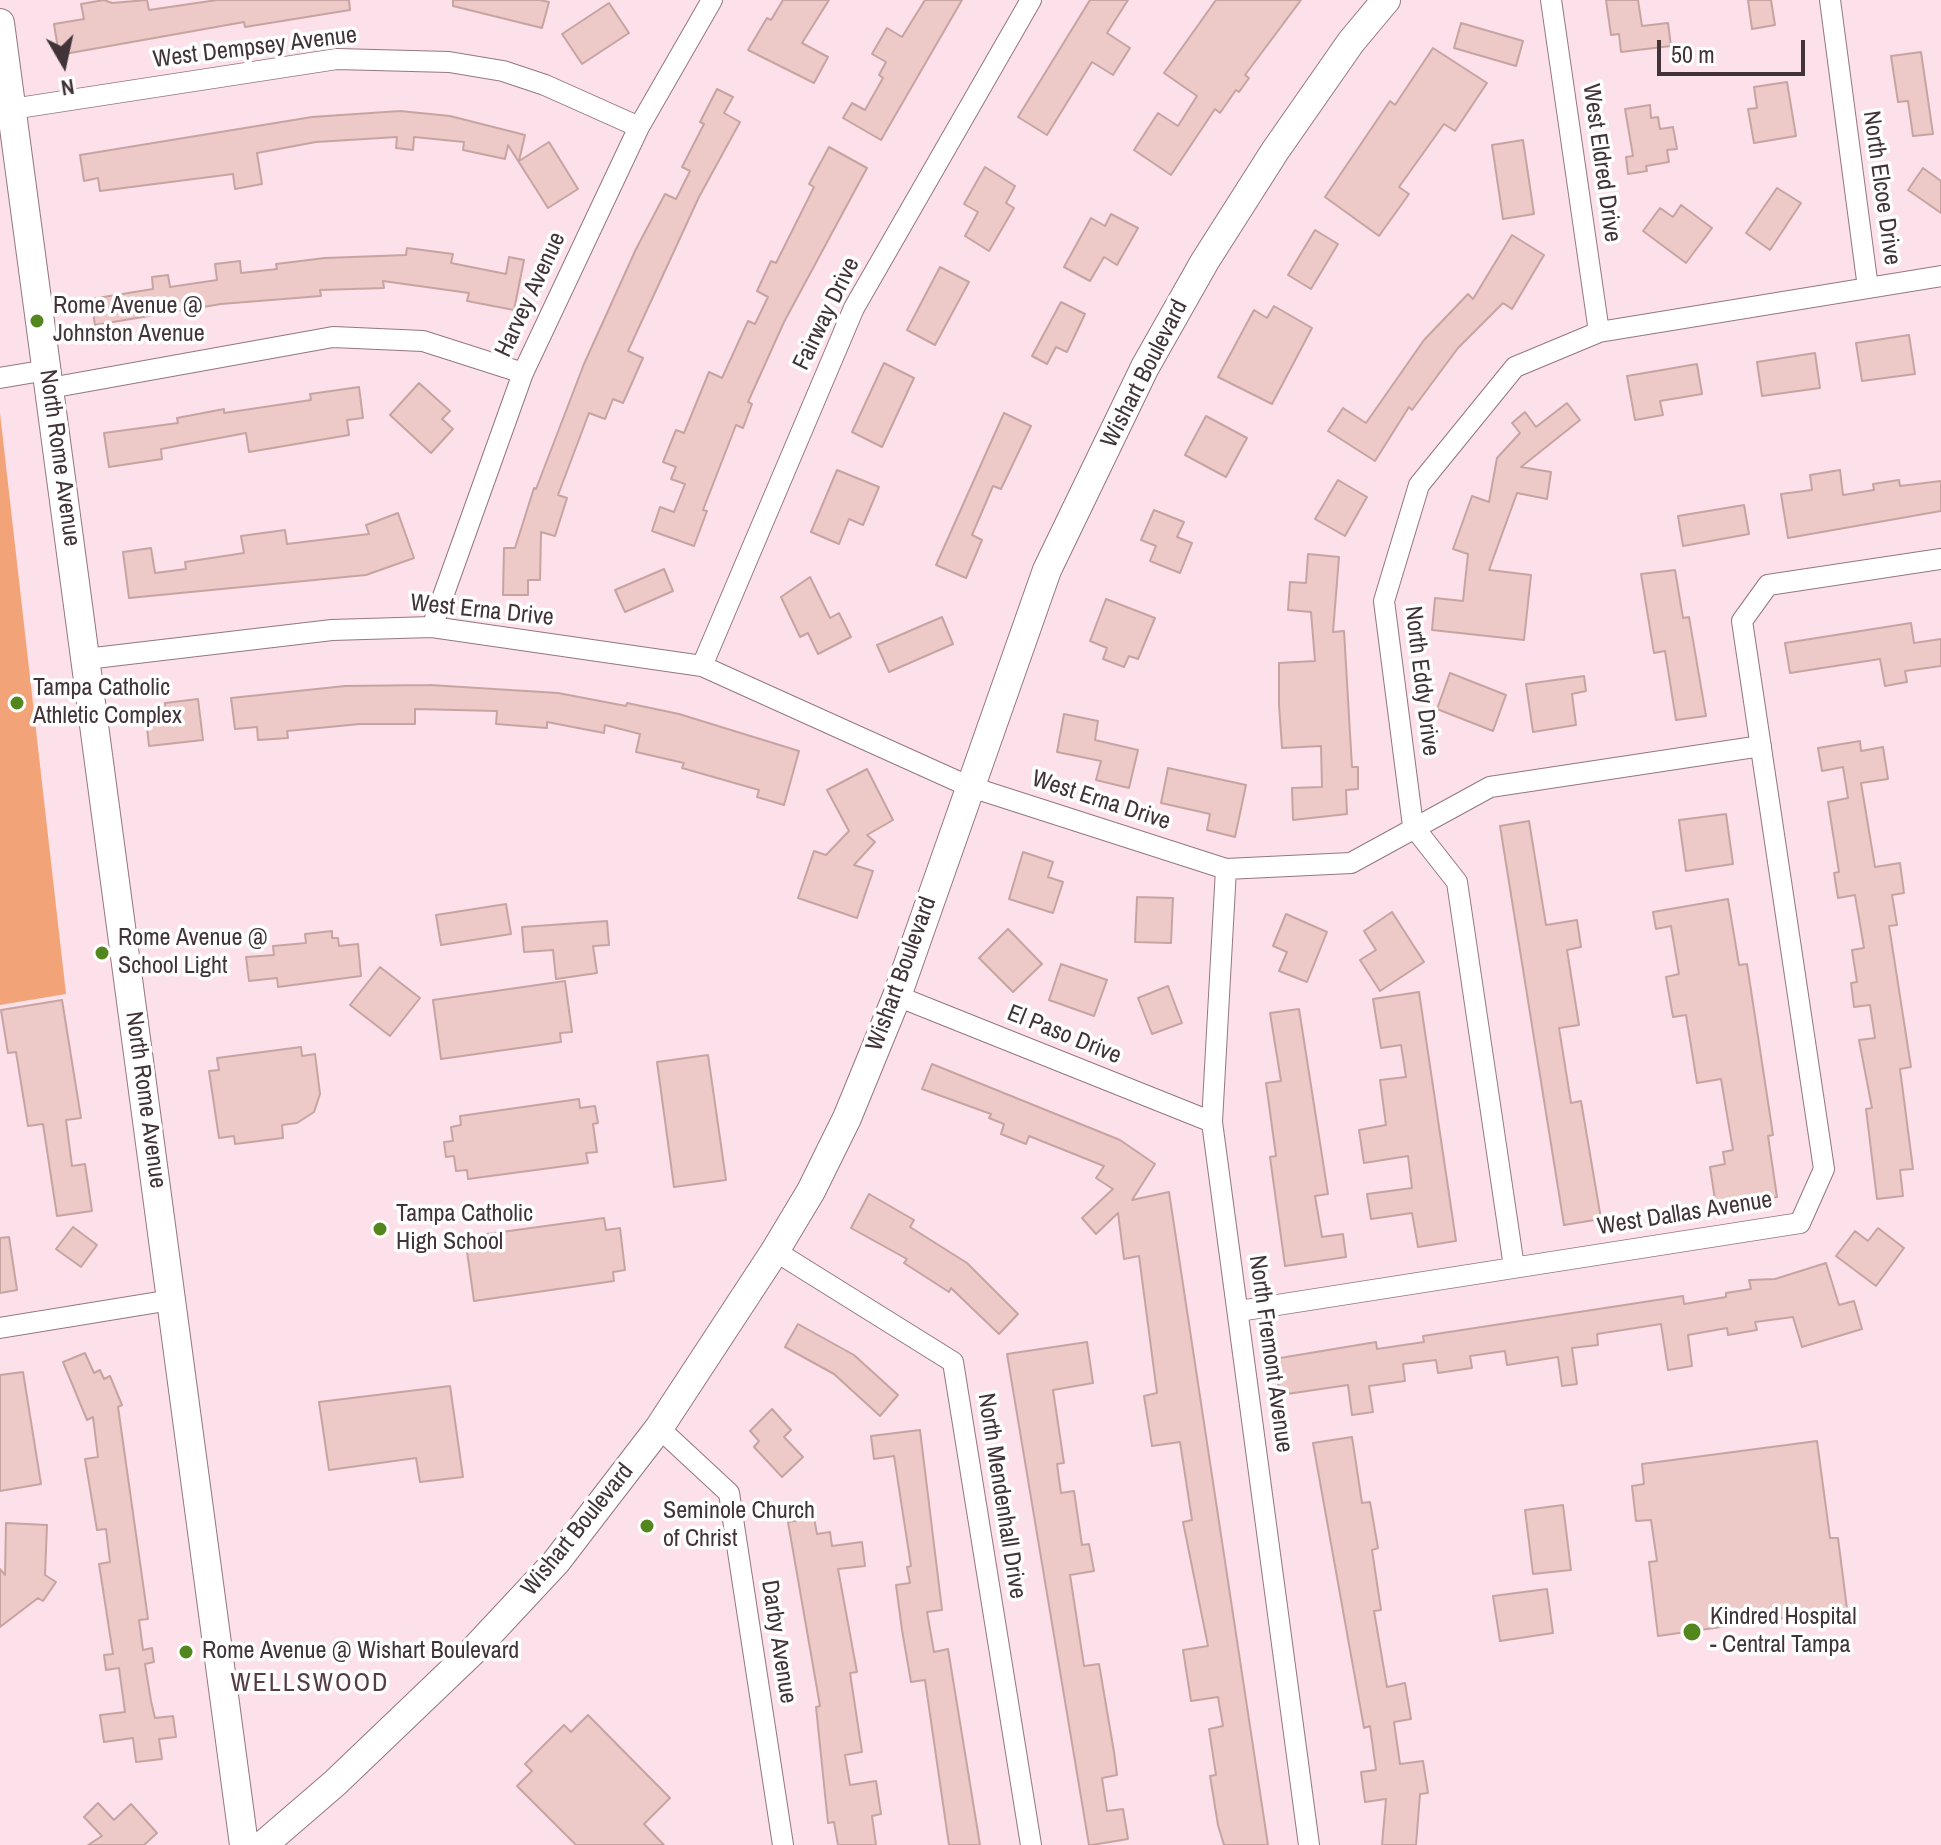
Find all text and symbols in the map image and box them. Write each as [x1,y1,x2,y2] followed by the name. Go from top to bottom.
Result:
[152,21,358,75] street label: West Dempsey Avenue
[24,24,104,104] north arrow
[1661,24,1809,74] scale bar
[1671,38,1715,70] text: 50 m
[59,72,77,104] text: N
[1576,82,1626,244] street label: West Eldred Drive
[1856,109,1906,267] street label: North Elcoe Drive
[490,228,572,362] street label: Harvey Avenue
[787,253,867,375] street label: Fairway Drive
[53,293,205,349] place label: Rome Avenue @ Johnston Avenue
[1095,295,1195,453] street label: Wishart Boulevard
[28,312,46,330] marker: Rome Avenue @ Johnston Avenue
[32,368,86,548] street label: North Rome Avenue
[409,589,555,633] street label: West Erna Drive
[1398,604,1444,758] street label: North Eddy Drive
[33,675,182,731] place label: Tampa Catholic Athletic Complex
[8,694,26,712] marker: Tampa Catholic Athletic Complex
[1028,765,1174,837] street label: West Erna Drive
[861,893,943,1055] street label: Wishart Boulevard
[118,925,268,981] place label: Rome Avenue @ School Light
[93,944,111,962] marker: Rome Avenue @ School Light
[1003,999,1125,1071] street label: El Paso Drive
[118,1010,172,1190] street label: North Rome Avenue
[1596,1186,1774,1242] street label: West Dallas Avenue
[396,1201,533,1257] place label: Tampa Catholic High School
[371,1220,389,1238] marker: Tampa Catholic High School
[1242,1254,1298,1454] street label: North Fremont Avenue
[971,1391,1031,1601] street label: North Mendenhall Drive
[516,1458,640,1602] street label: Wishart Boulevard
[663,1498,815,1554] place label: Seminole Church of Christ
[638,1517,656,1535] marker: Seminole Church of Christ
[754,1578,802,1706] street label: Darby Avenue
[1710,1604,1857,1660] place label: Kindred Hospital - Central Tampa
[1681,1621,1703,1643] marker: Kindred Hospital - Central Tampa
[202,1638,519,1666] place label: Rome Avenue @ Wishart Boulevard
[177,1643,195,1661] marker: Rome Avenue @ Wishart Boulevard
[231,1668,389,1700] district label: WELLSWOOD

